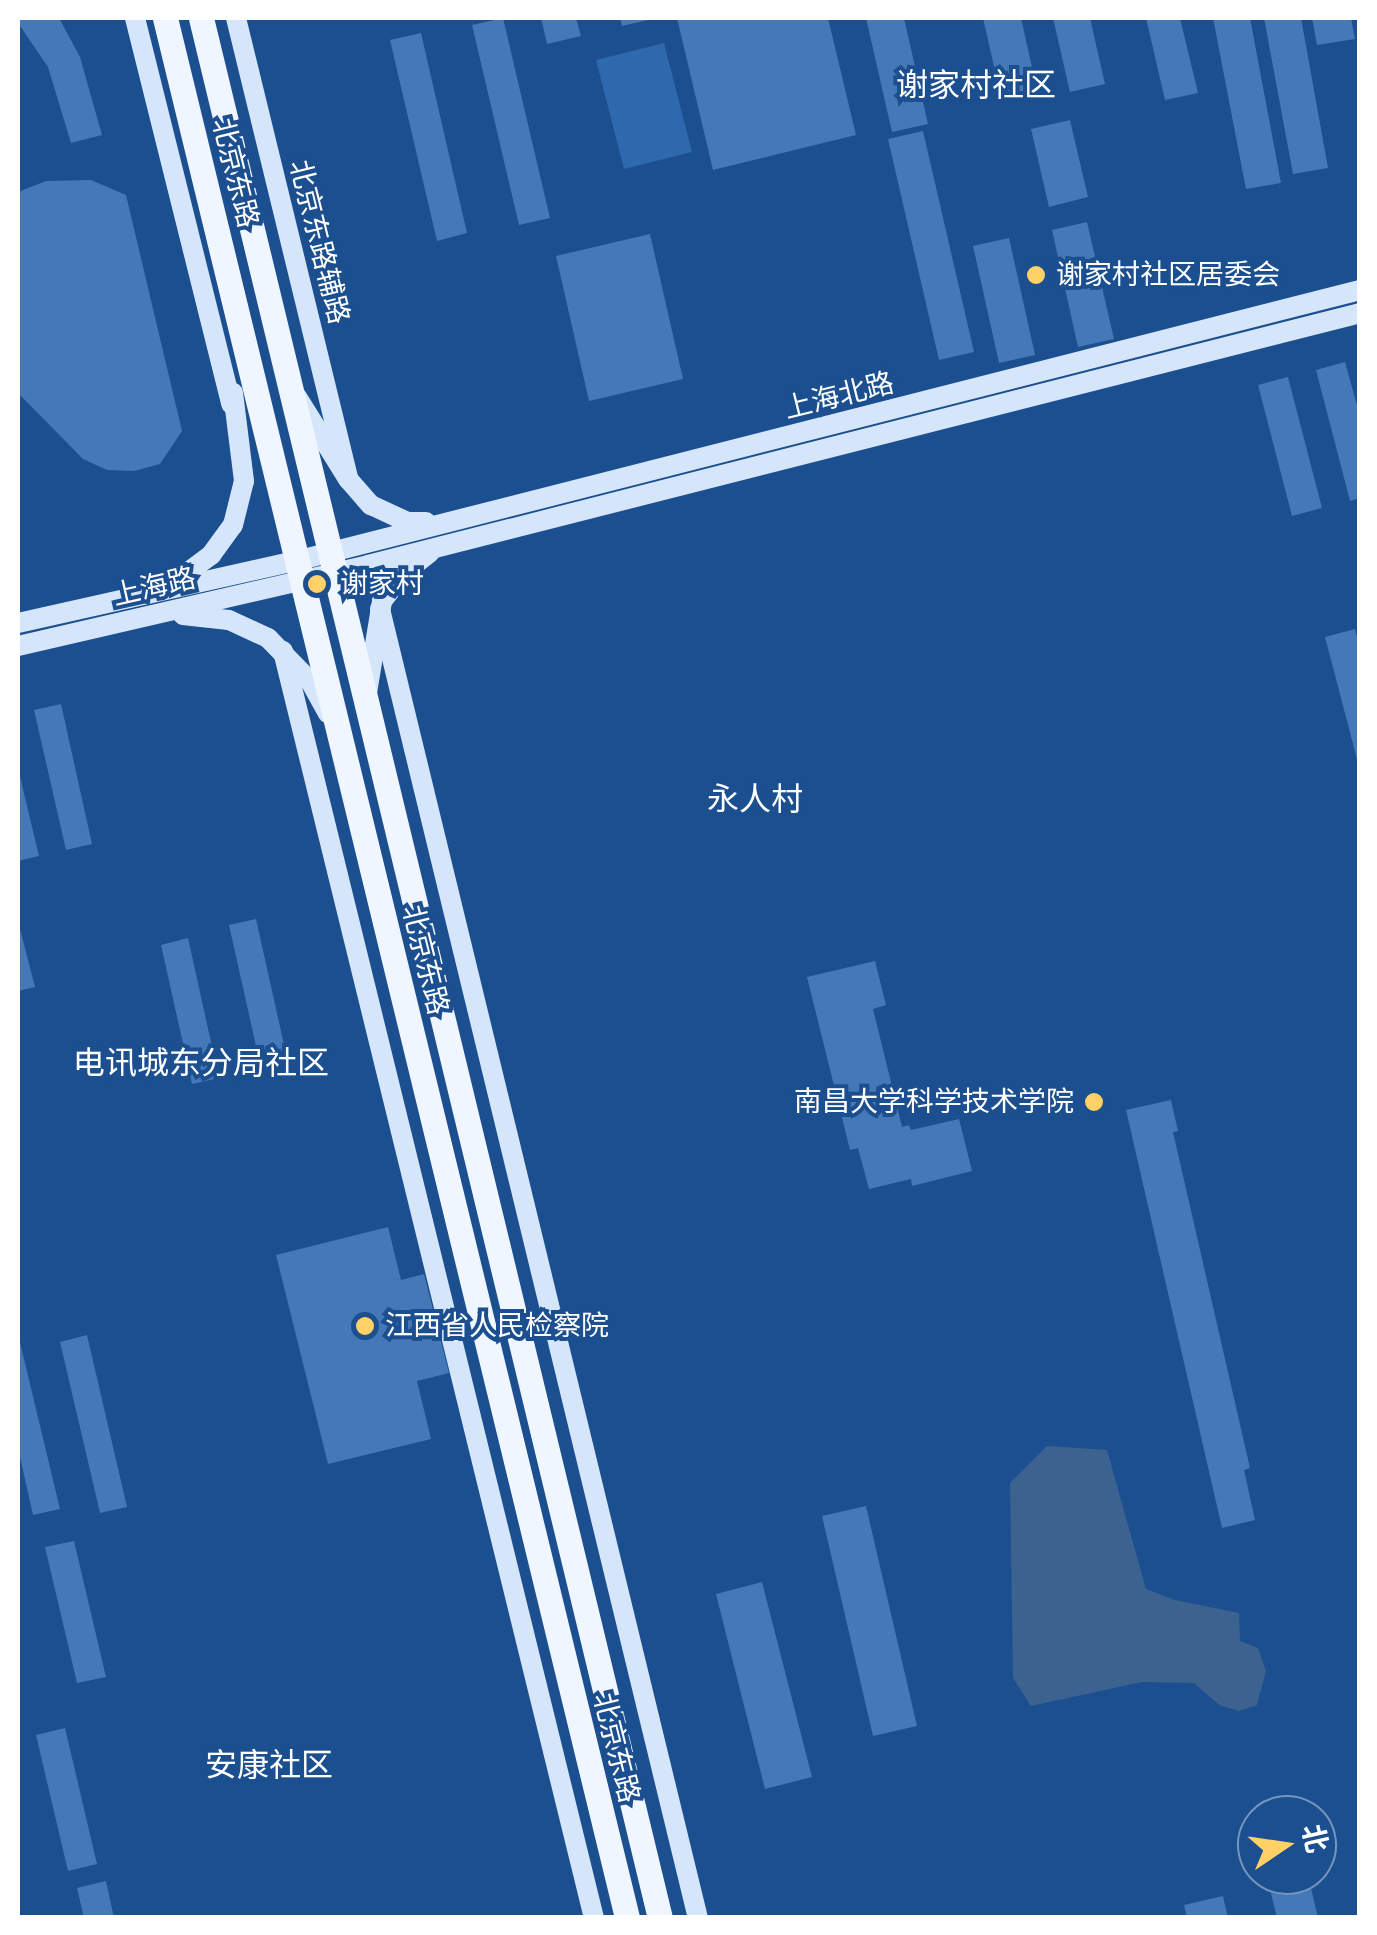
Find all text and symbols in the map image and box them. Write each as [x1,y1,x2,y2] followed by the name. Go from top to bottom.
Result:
[896,66,1056,104] district label: 谢家村社区
[205,115,265,231] street label: 北京东路
[282,156,356,328] street label: 北京东路辅路
[1056,258,1280,292] place label: 谢家村社区居委会
[1025,264,1047,286] marker: 谢家村社区居委会
[781,366,897,426] street label: 上海北路
[109,561,199,613] street label: 上海路
[340,567,424,601] place label: 谢家村
[304,571,330,597] marker: 谢家村
[707,780,803,818] district label: 永人村
[395,902,455,1018] street label: 北京东路
[73,1044,329,1082] district label: 电讯城东分局社区
[794,1085,1074,1119] place label: 南昌大学科学技术学院
[1083,1091,1105,1113] marker: 南昌大学科学技术学院
[385,1309,609,1343] place label: 江西省人民检察院
[354,1315,376,1337] marker: 江西省人民检察院
[586,1690,646,1806] street label: 北京东路
[205,1746,333,1784] district label: 安康社区
[1237,1795,1337,1895] north arrow
[1297,1821,1333,1856] text: 北

